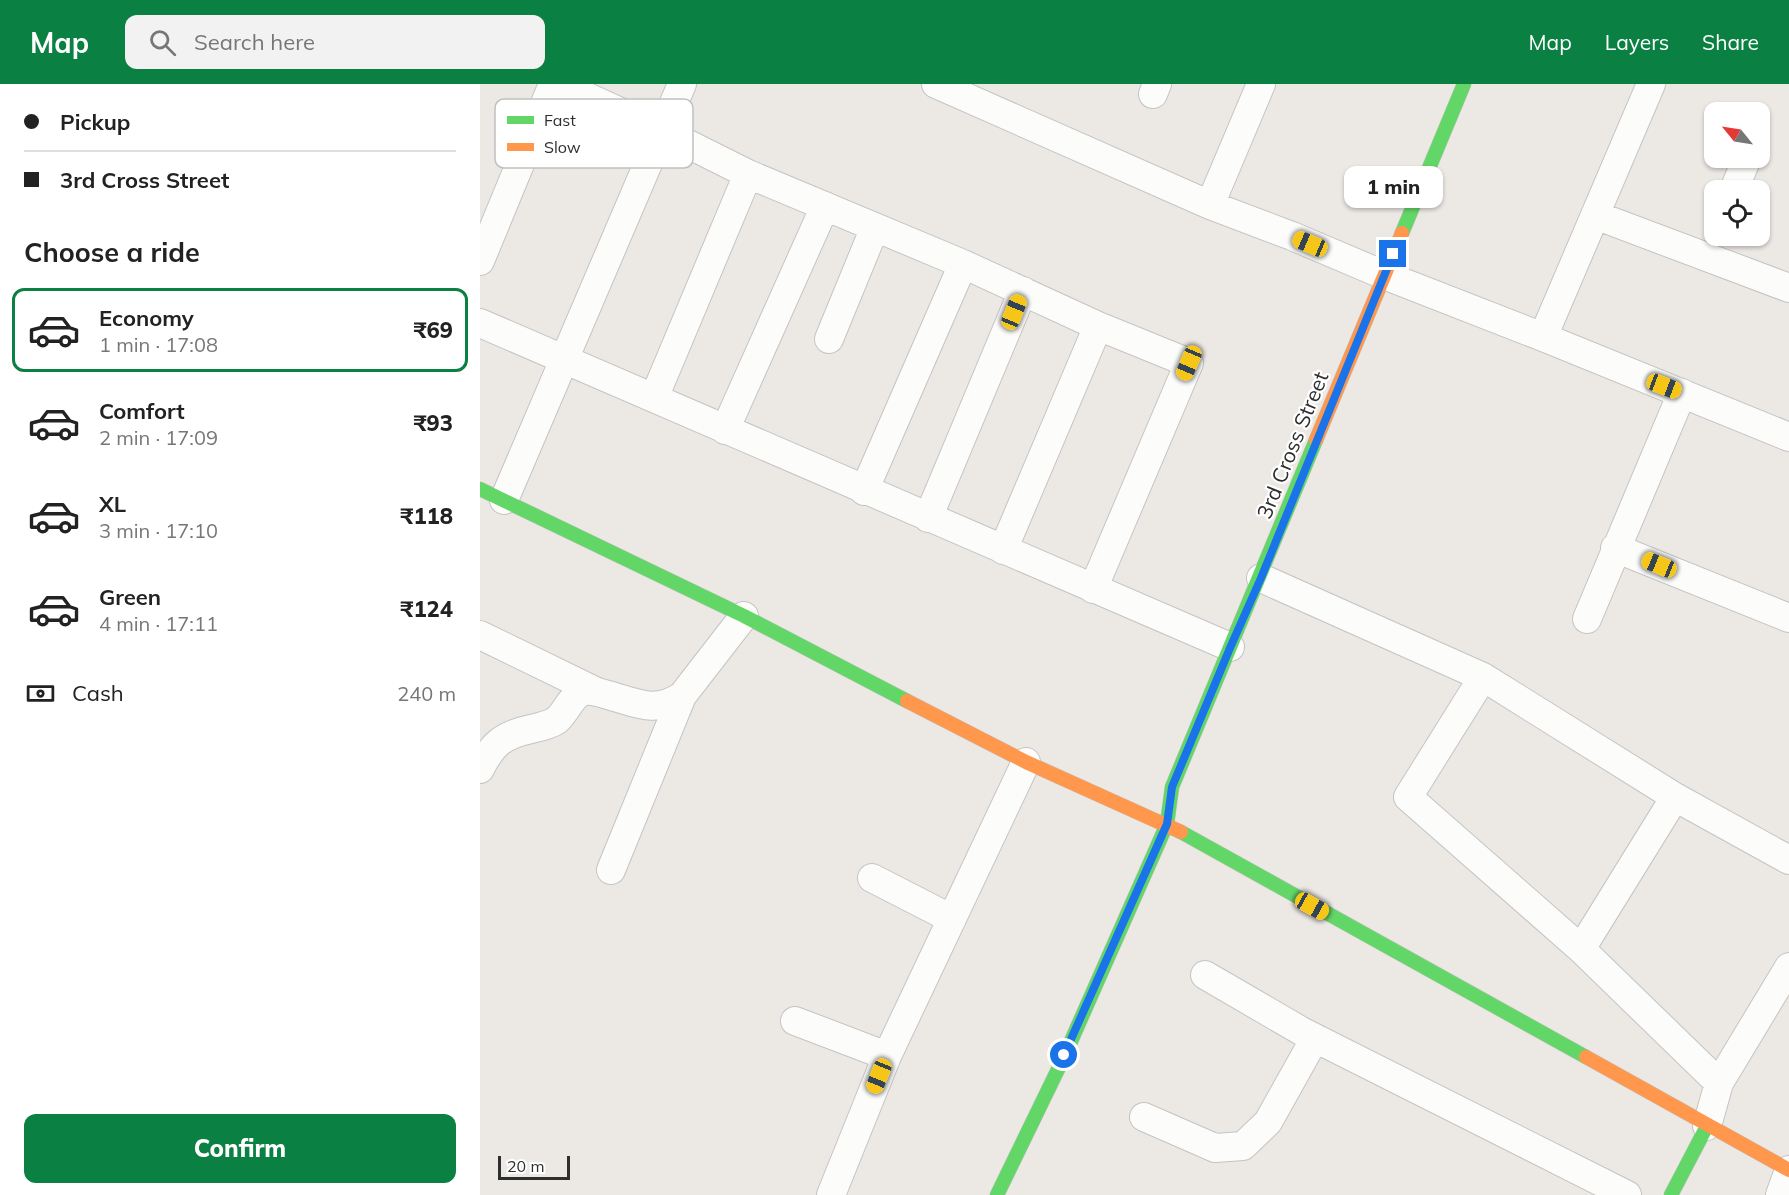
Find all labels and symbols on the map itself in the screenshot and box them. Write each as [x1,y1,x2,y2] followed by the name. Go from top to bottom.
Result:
[495,99,693,168] legend
[1704,102,1770,168] north arrow
[544,110,576,130] text: Fast
[544,137,581,157] text: Slow
[1344,167,1442,209] callout: 1 min
[1290,229,1330,259] car
[1379,240,1406,267] route end
[999,292,1029,332] car
[1174,343,1204,383] car
[1251,368,1333,522] street label: 3rd Cross Street
[1644,371,1684,401] car
[1639,550,1679,580] car
[1292,889,1332,923] car
[1050,1041,1077,1068] route start
[864,1056,894,1096] car
[498,1153,570,1180] scale bar

